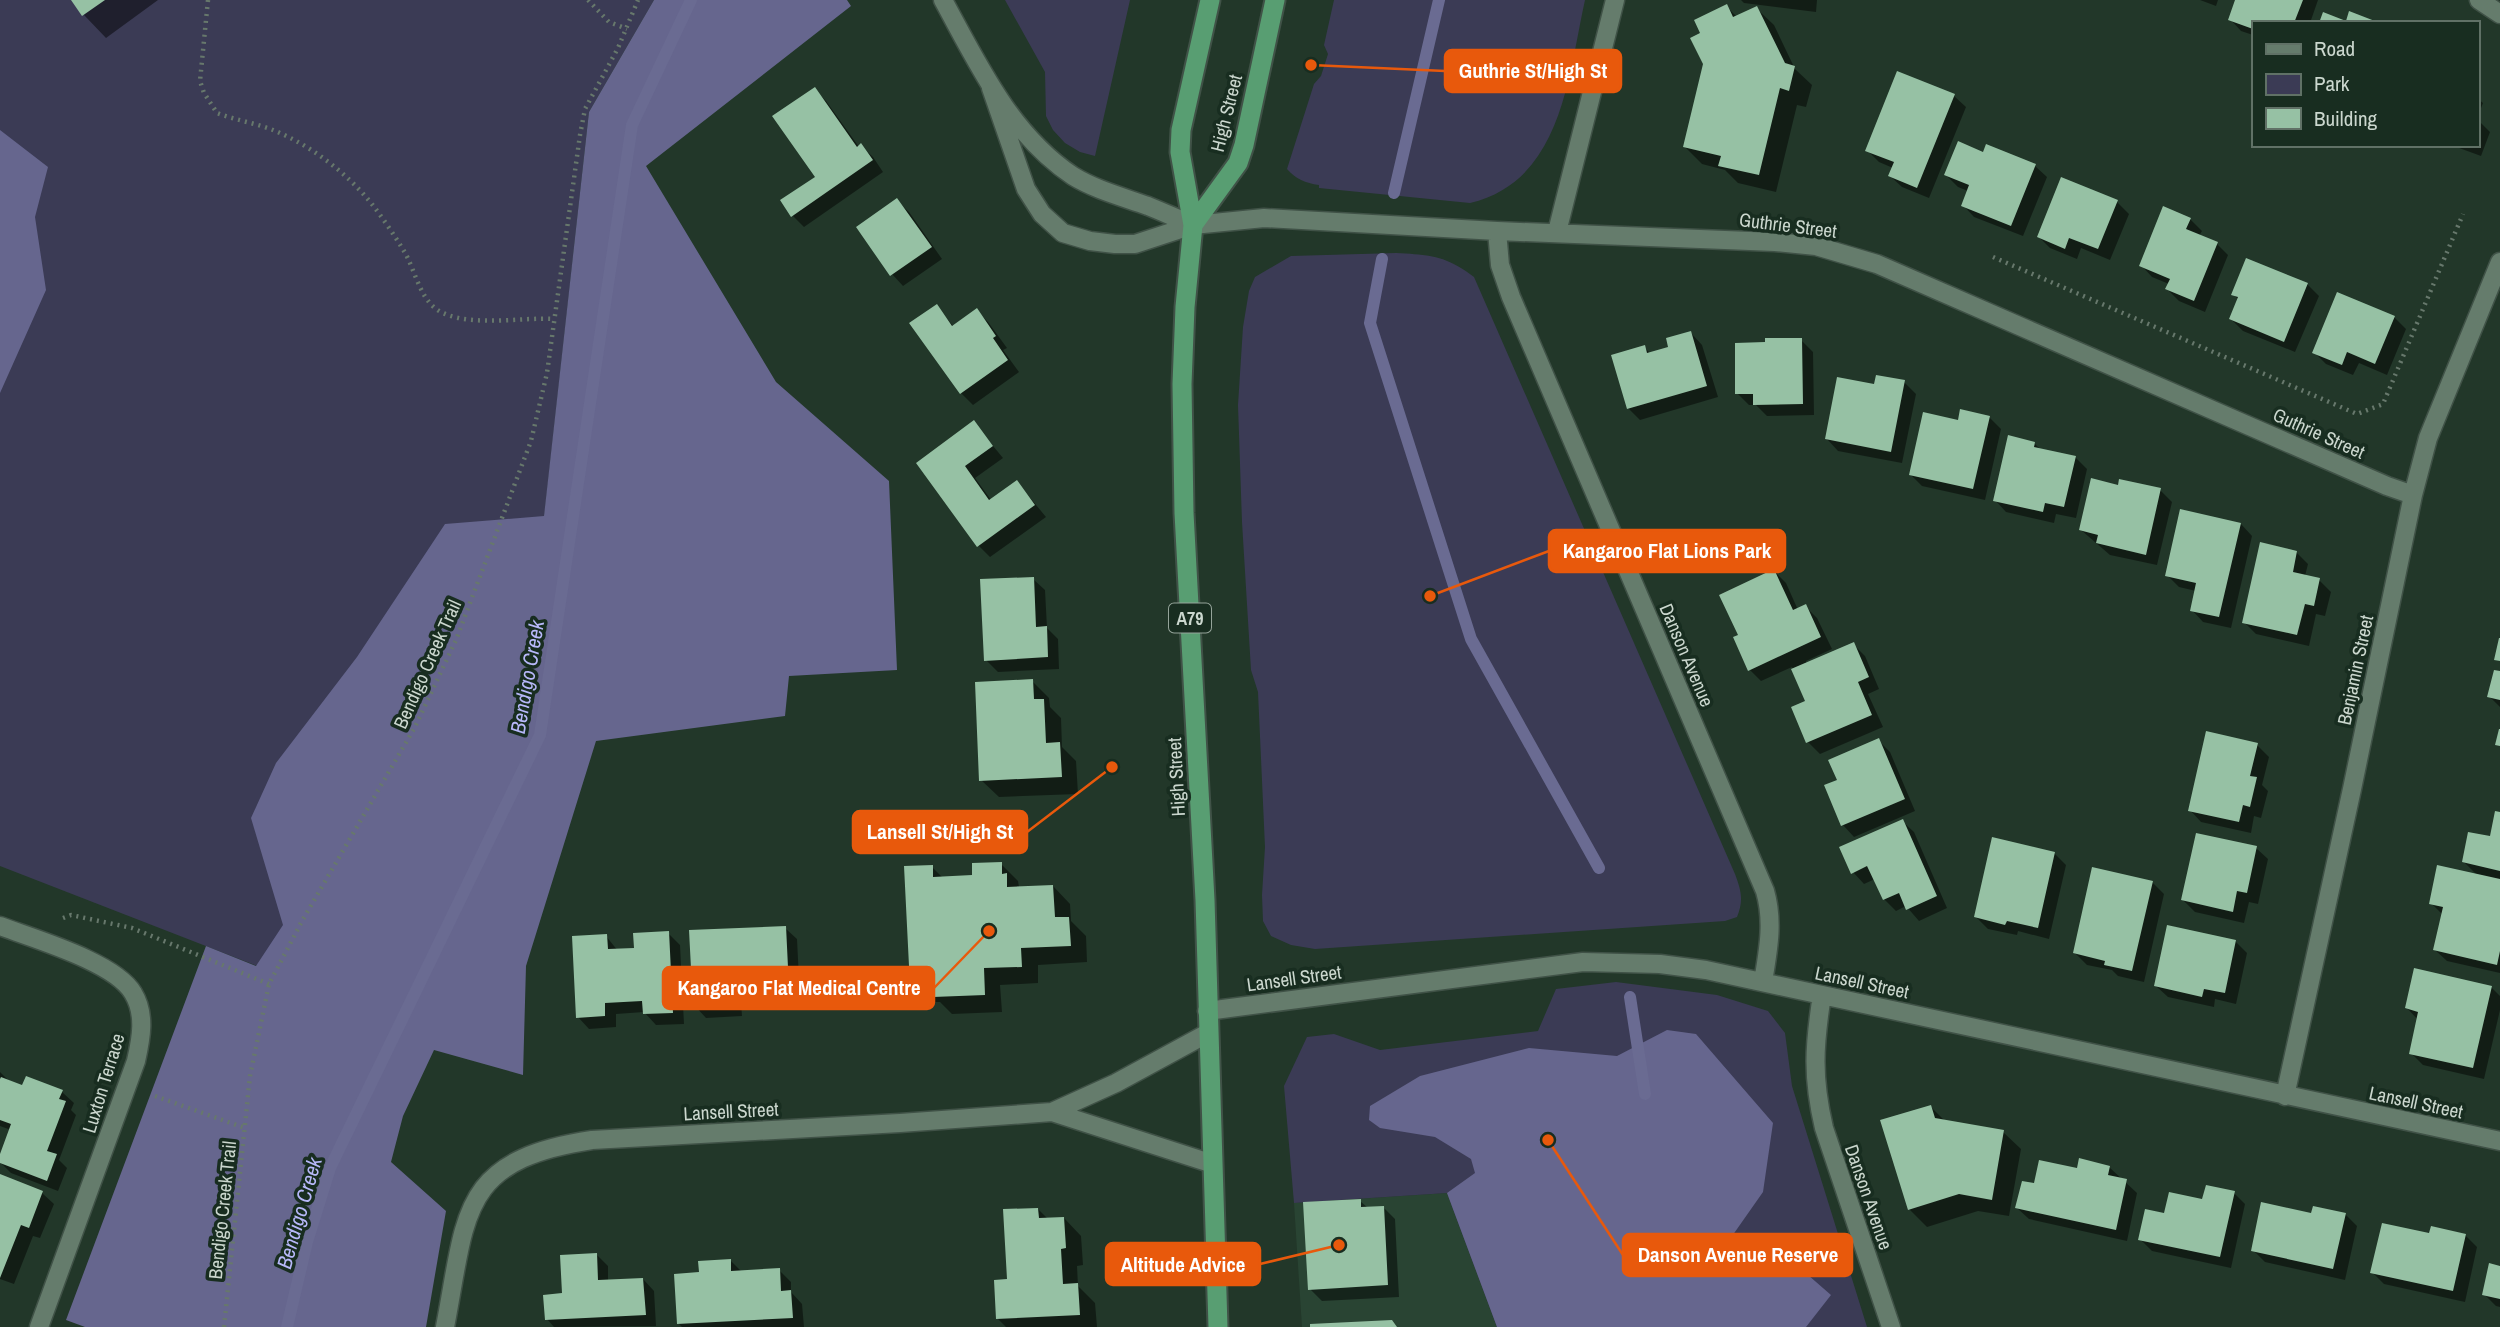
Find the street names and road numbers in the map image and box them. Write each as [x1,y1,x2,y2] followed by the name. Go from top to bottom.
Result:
[1204,71,1248,154] street label: High Street
[1738,206,1839,244] street label: Guthrie Street
[2269,401,2370,465] street label: Guthrie Street
[387,595,467,733] street label: Bendigo Creek Trail
[1654,599,1720,711] street label: Danson Avenue
[1169,604,1211,632] road number: A79
[2331,612,2379,727] street label: Benjamin Street
[1161,736,1191,817] street label: High Street
[1245,958,1344,998] street label: Lansell Street
[1813,959,1912,1005] street label: Lansell Street
[76,1030,130,1136] street label: Luxton Terrace
[2367,1079,2466,1125] street label: Lansell Street
[683,1095,780,1126] street label: Lansell Street
[202,1140,242,1280] street label: Bendigo Creek Trail
[1839,1141,1899,1253] street label: Danson Avenue

